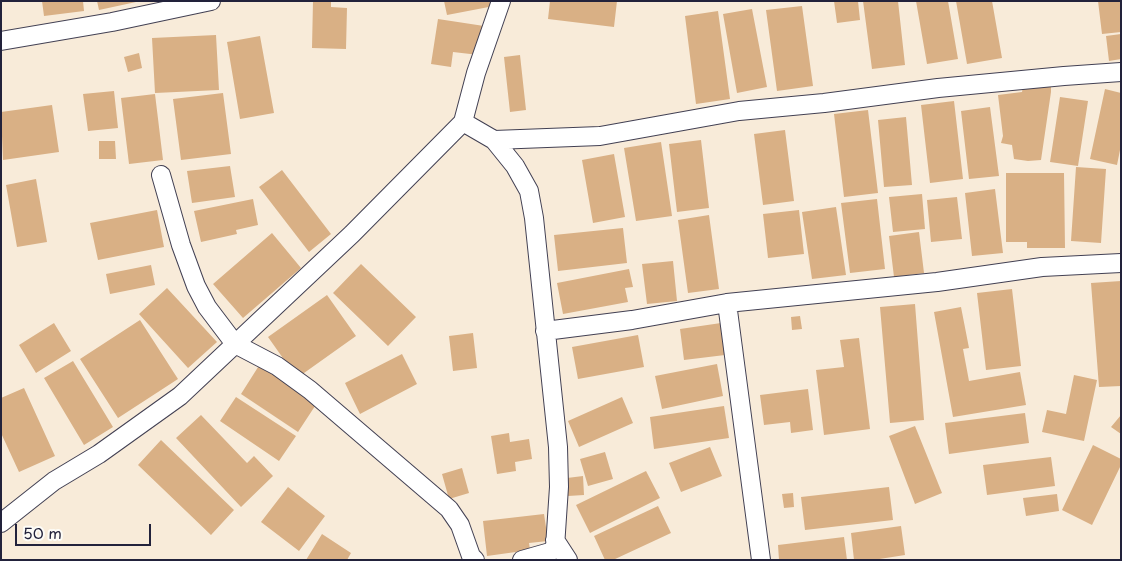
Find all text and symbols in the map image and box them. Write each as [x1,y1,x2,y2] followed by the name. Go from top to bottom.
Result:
[18,514,154,546] scale bar
[23,521,62,544] text: 50 m

